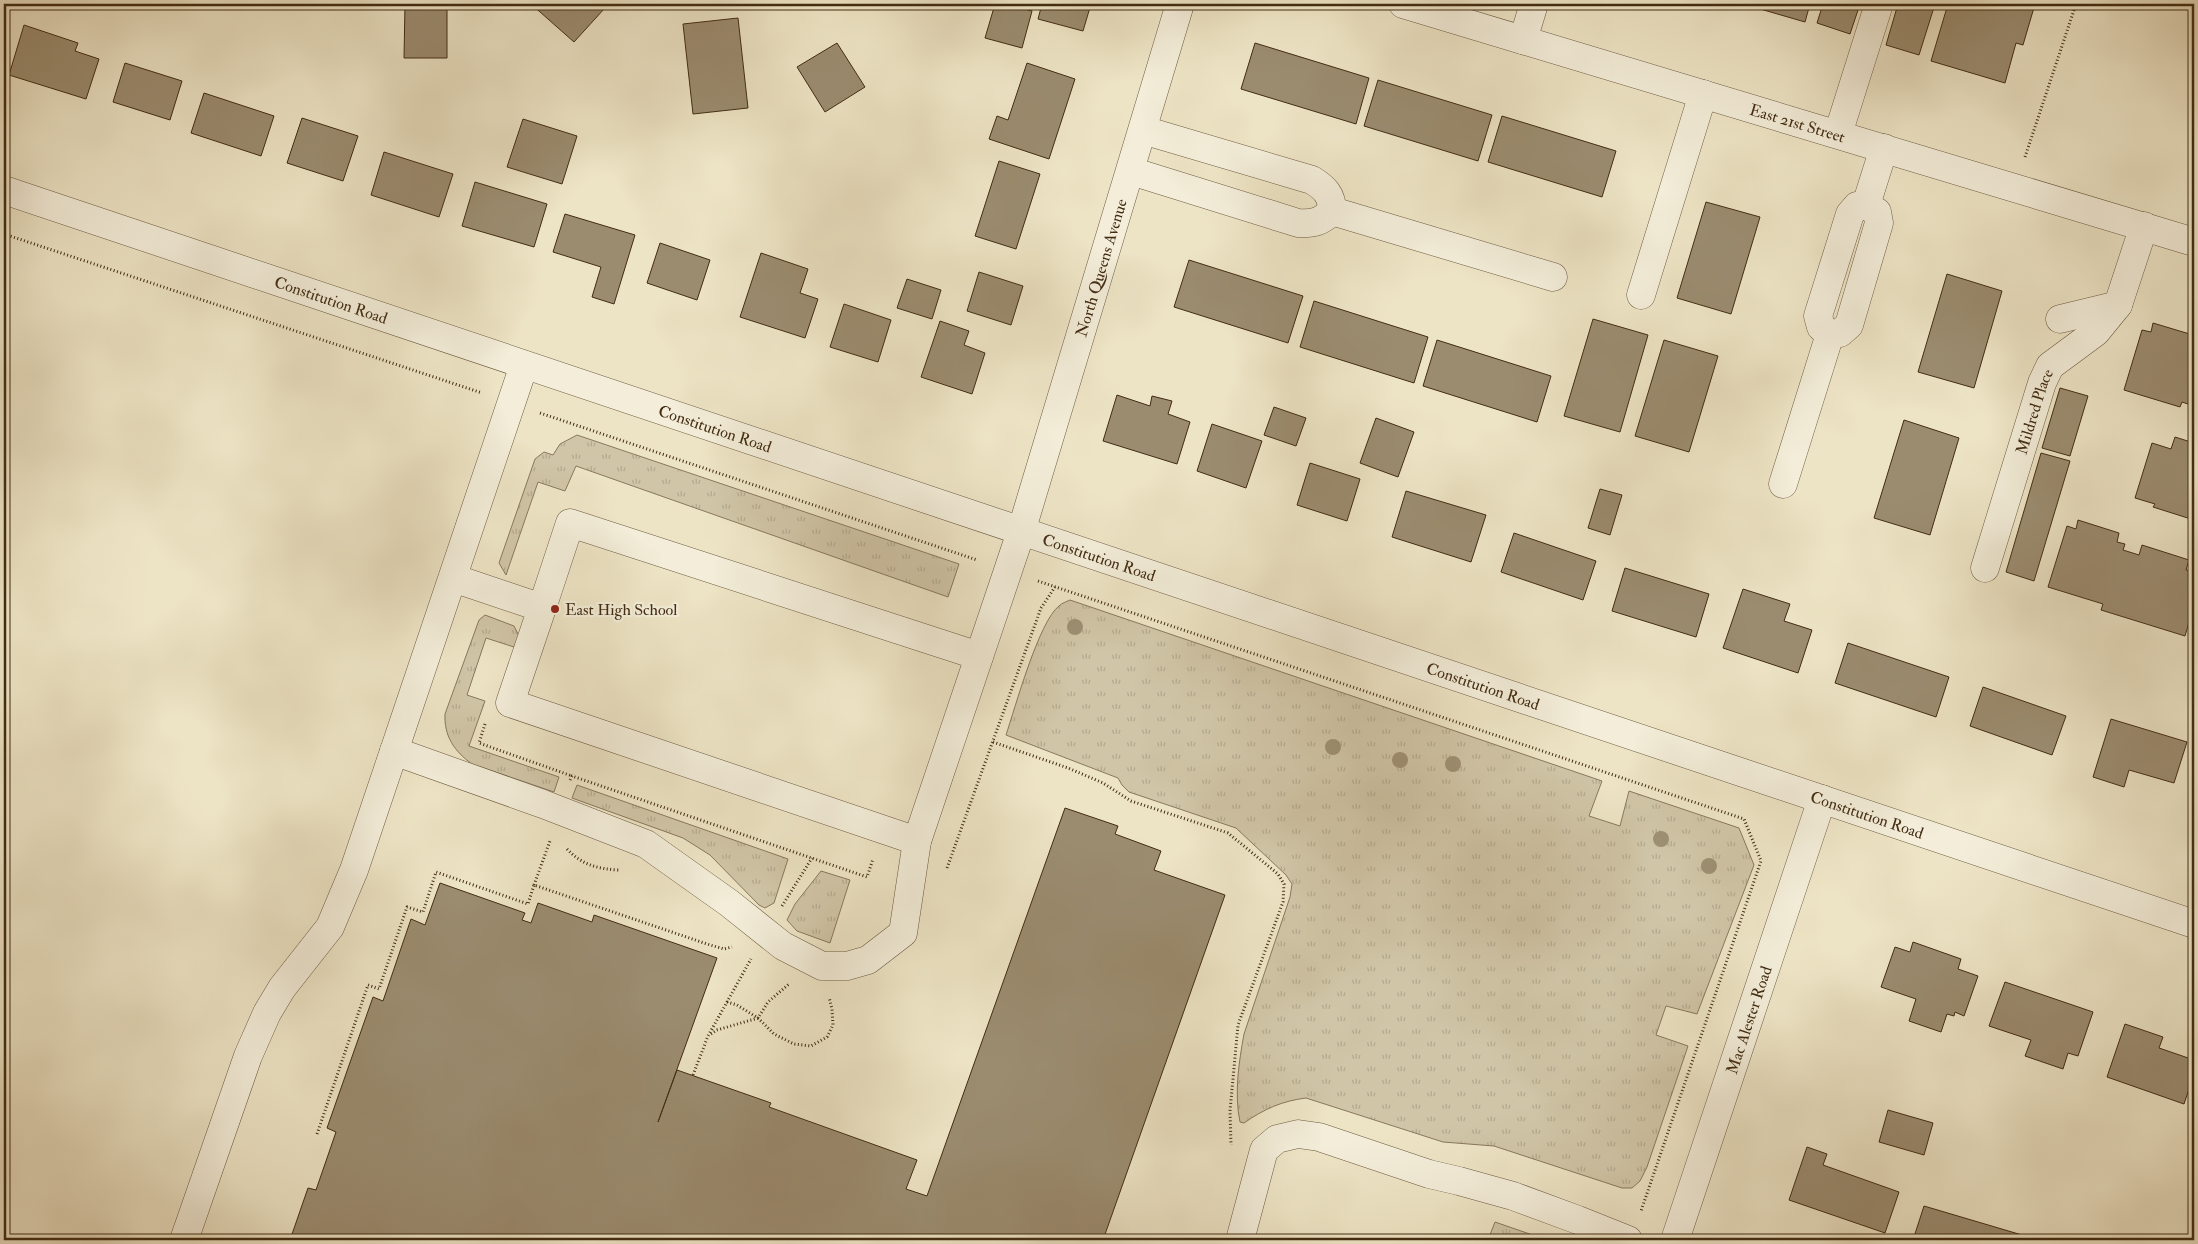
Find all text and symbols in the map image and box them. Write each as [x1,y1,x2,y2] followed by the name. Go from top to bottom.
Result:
[1747,100,1847,147] street label: East 21st Street
[1071,196,1132,339] street label: North Queens Avenue
[272,272,390,329] street label: Constitution Road
[2012,366,2058,457] street label: Mildred Place
[656,401,774,458] street label: Constitution Road
[1040,530,1158,586] street label: Constitution Road
[565,600,677,620] place label: East High School
[549,603,561,615] marker: East High School
[1424,658,1542,715] street label: Constitution Road
[1808,787,1926,844] street label: Constitution Road
[1722,963,1777,1077] street label: Mac Alester Road

